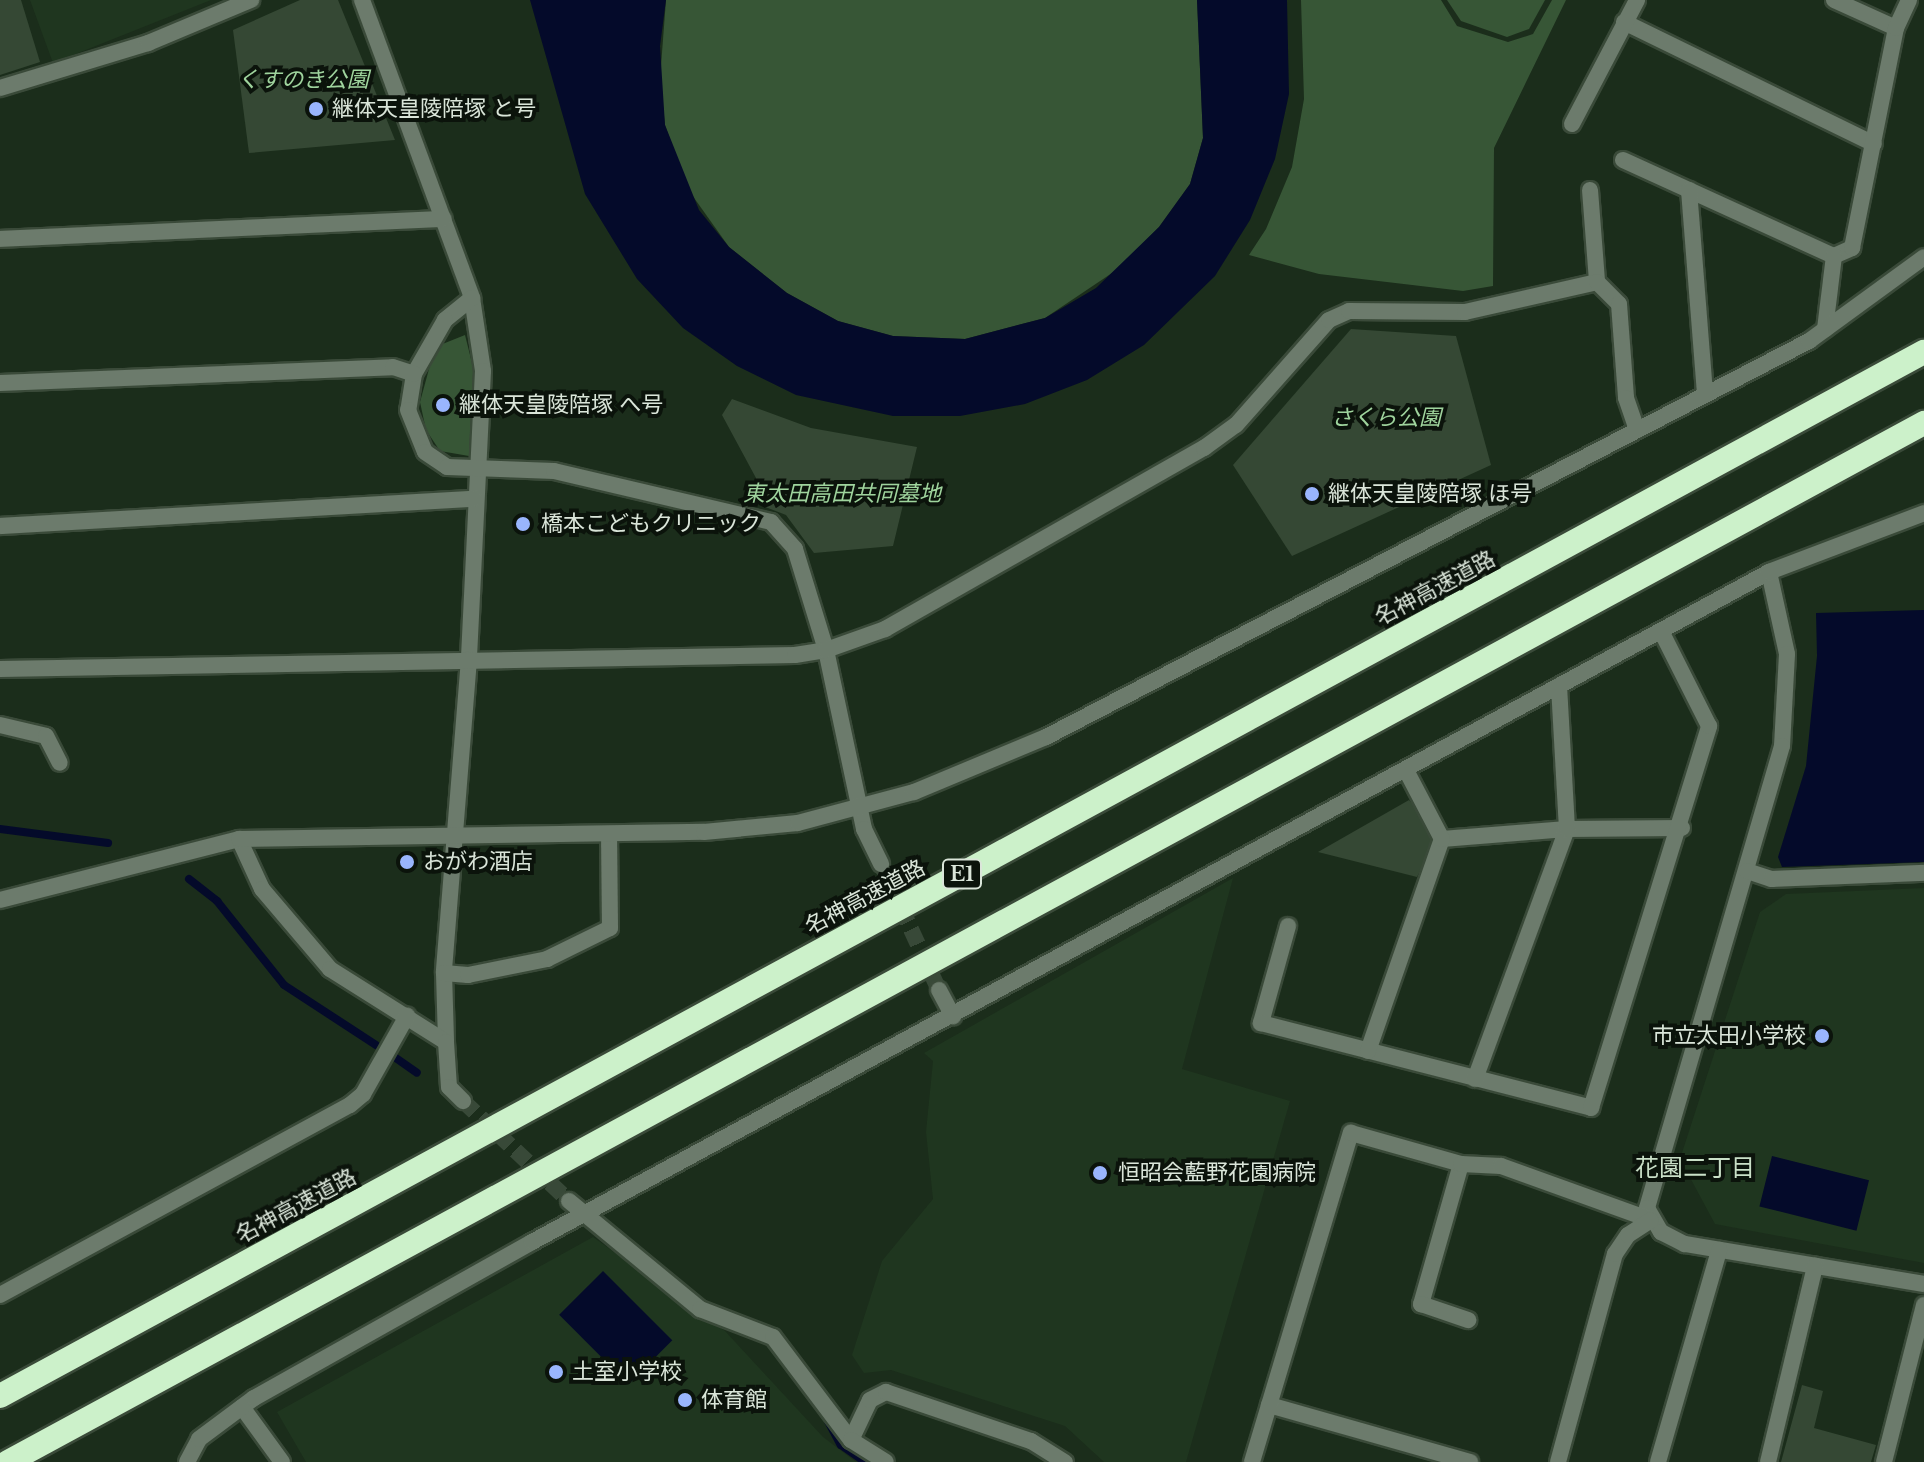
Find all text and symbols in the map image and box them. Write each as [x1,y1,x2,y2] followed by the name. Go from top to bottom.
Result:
[237,67,369,93] park label: くすのき公園
[332,96,536,122] place label: 継体天皇陵陪塚 と号
[307,100,325,118] marker: 継体天皇陵陪塚 と号
[459,392,663,418] place label: 継体天皇陵陪塚 へ号
[434,396,452,414] marker: 継体天皇陵陪塚 へ号
[1331,405,1441,431] park label: さくら公園
[743,481,941,507] park label: 東太田高田共同墓地
[1328,481,1532,507] place label: 継体天皇陵陪塚 ほ号
[1303,485,1321,503] marker: 継体天皇陵陪塚 ほ号
[541,511,761,537] place label: 橋本こどもクリニック
[512,513,534,535] marker: 橋本こどもクリニック
[1371,545,1499,631] street label: 名神高速道路
[423,849,533,875] place label: おがわ酒店
[398,853,416,871] marker: おがわ酒店
[801,854,929,940] street label: 名神高速道路
[942,858,982,890] road number: E1
[1652,1023,1806,1049] place label: 市立太田小学校
[1813,1027,1831,1045] marker: 市立太田小学校
[1635,1154,1755,1182] district label: 花園二丁目
[1118,1160,1316,1186] place label: 恒昭会藍野花園病院
[1089,1162,1111,1184] marker: 恒昭会藍野花園病院
[232,1163,360,1249] street label: 名神高速道路
[572,1359,682,1385] place label: 土室小学校
[547,1363,565,1381] marker: 土室小学校
[701,1387,767,1413] place label: 体育館
[676,1391,694,1409] marker: 体育館

